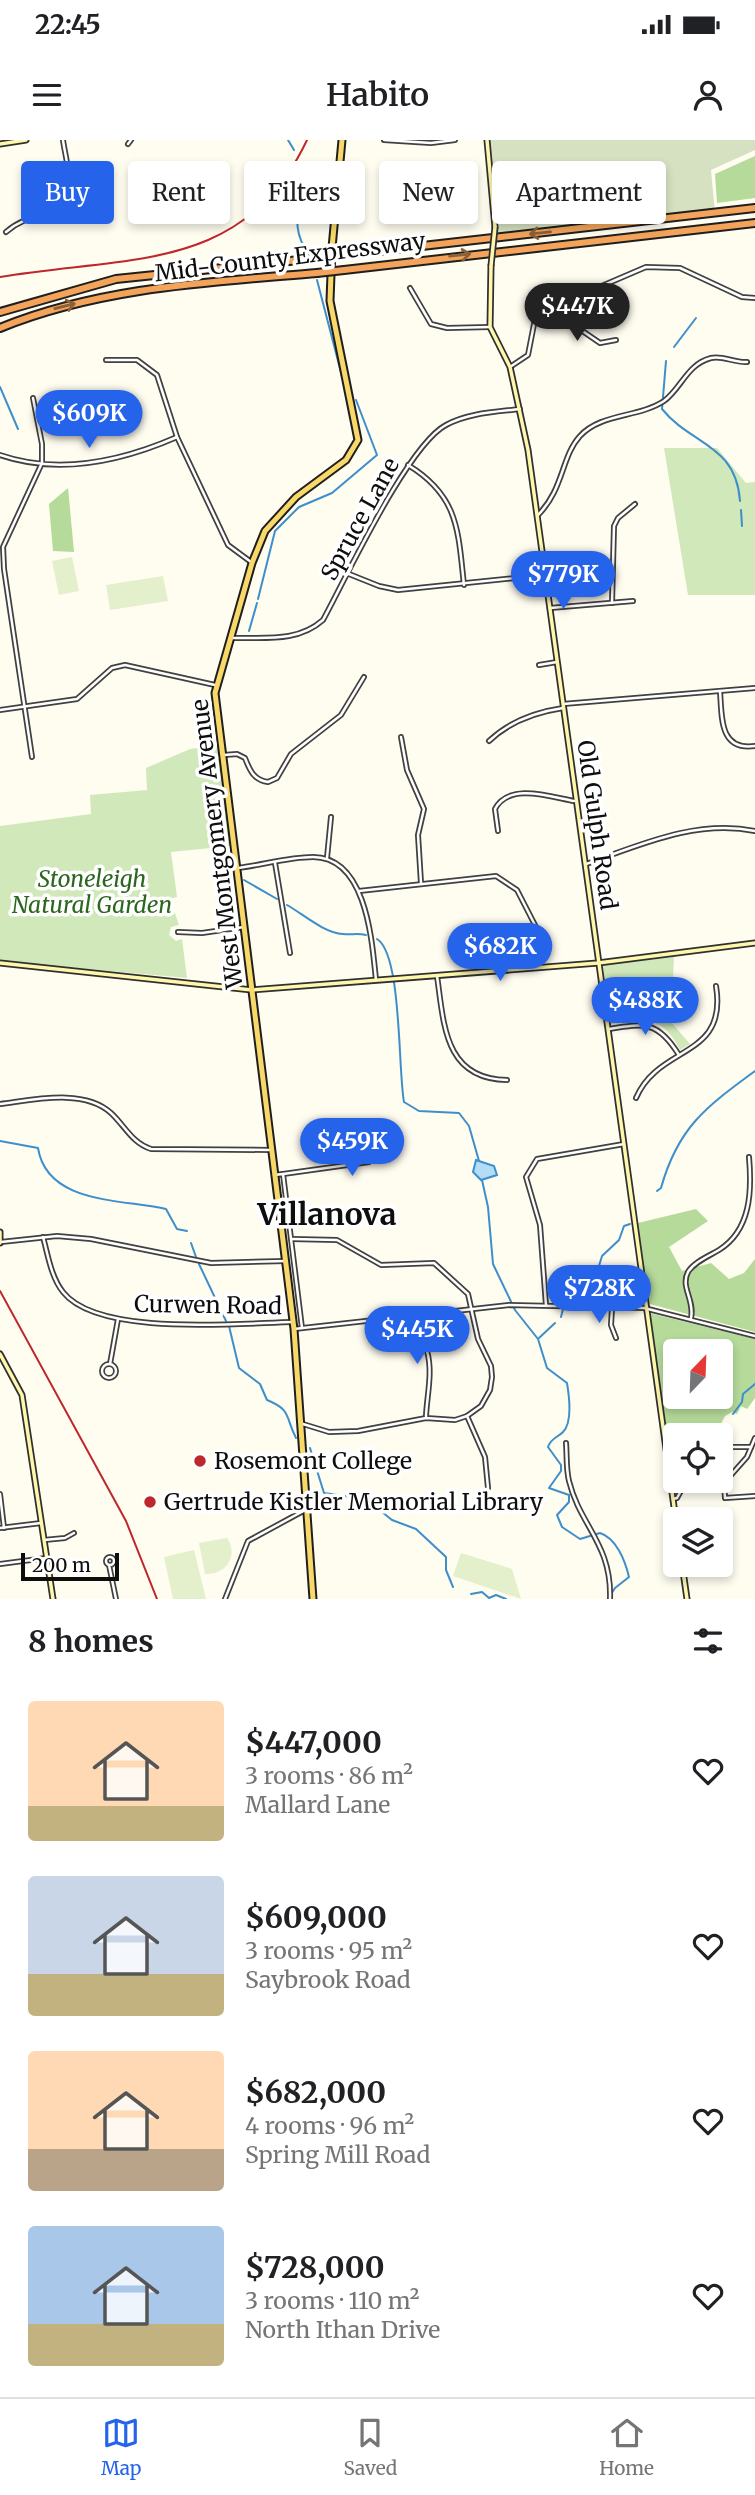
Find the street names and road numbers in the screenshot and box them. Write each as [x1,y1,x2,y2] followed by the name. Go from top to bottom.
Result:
[153,225,428,287] street label: Mid-County Expressway
[314,452,405,585] street label: Spruce Lane
[184,698,249,991] street label: West Montgomery Avenue
[571,738,624,912] street label: Old Gulph Road
[134,1289,282,1320] street label: Curwen Road

